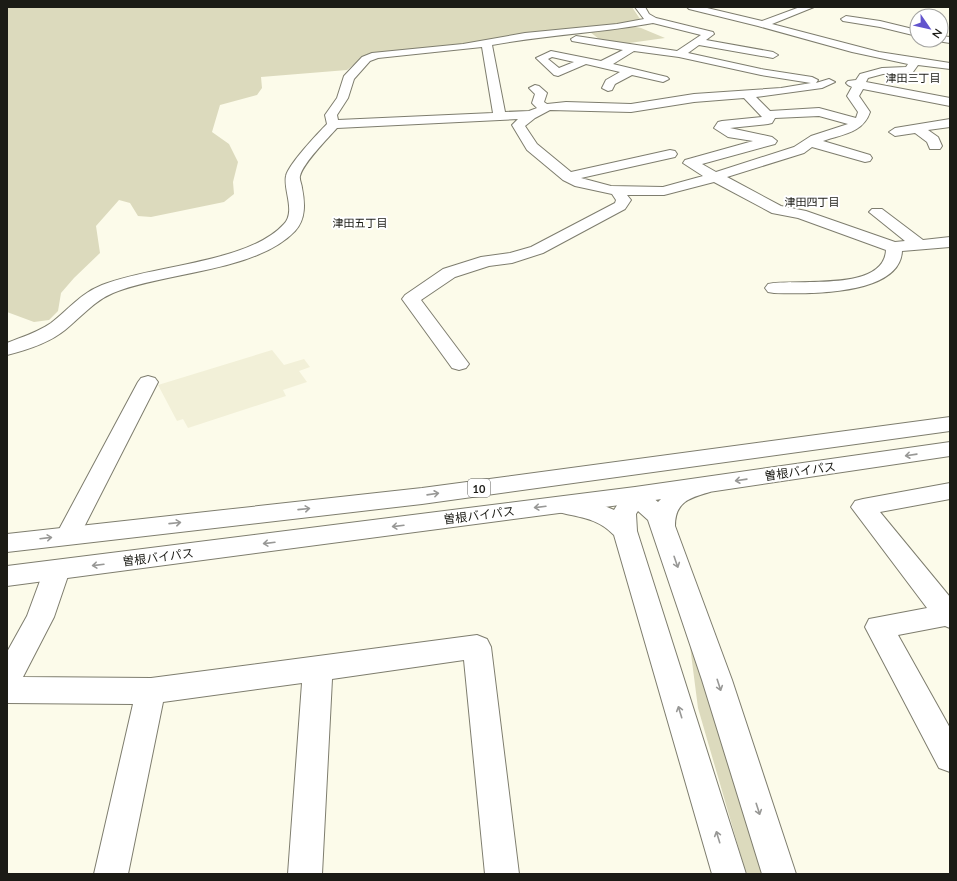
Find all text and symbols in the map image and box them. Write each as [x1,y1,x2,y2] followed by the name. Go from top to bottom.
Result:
[909,8,949,48] north arrow
[930,27,945,41] text: N
[886,71,941,84] district label: 津田三丁目
[785,195,840,208] district label: 津田四丁目
[333,216,388,229] district label: 津田五丁目
[905,451,918,459] one-way arrow
[763,459,837,483] street label: 曽根バイパス
[735,476,748,484] one-way arrow
[468,479,490,497] road number: 10
[426,490,439,498] one-way arrow
[442,503,516,527] street label: 曽根バイパス
[534,504,547,511] one-way arrow
[297,505,310,513] one-way arrow
[168,520,181,527] one-way arrow
[391,522,404,530] one-way arrow
[39,534,52,542] one-way arrow
[263,539,276,546] one-way arrow
[121,545,195,569] street label: 曽根バイパス
[673,556,680,569] one-way arrow
[92,561,105,568] one-way arrow
[716,678,723,691] one-way arrow
[676,706,683,719] one-way arrow
[755,802,762,815] one-way arrow
[713,831,721,843] one-way arrow

